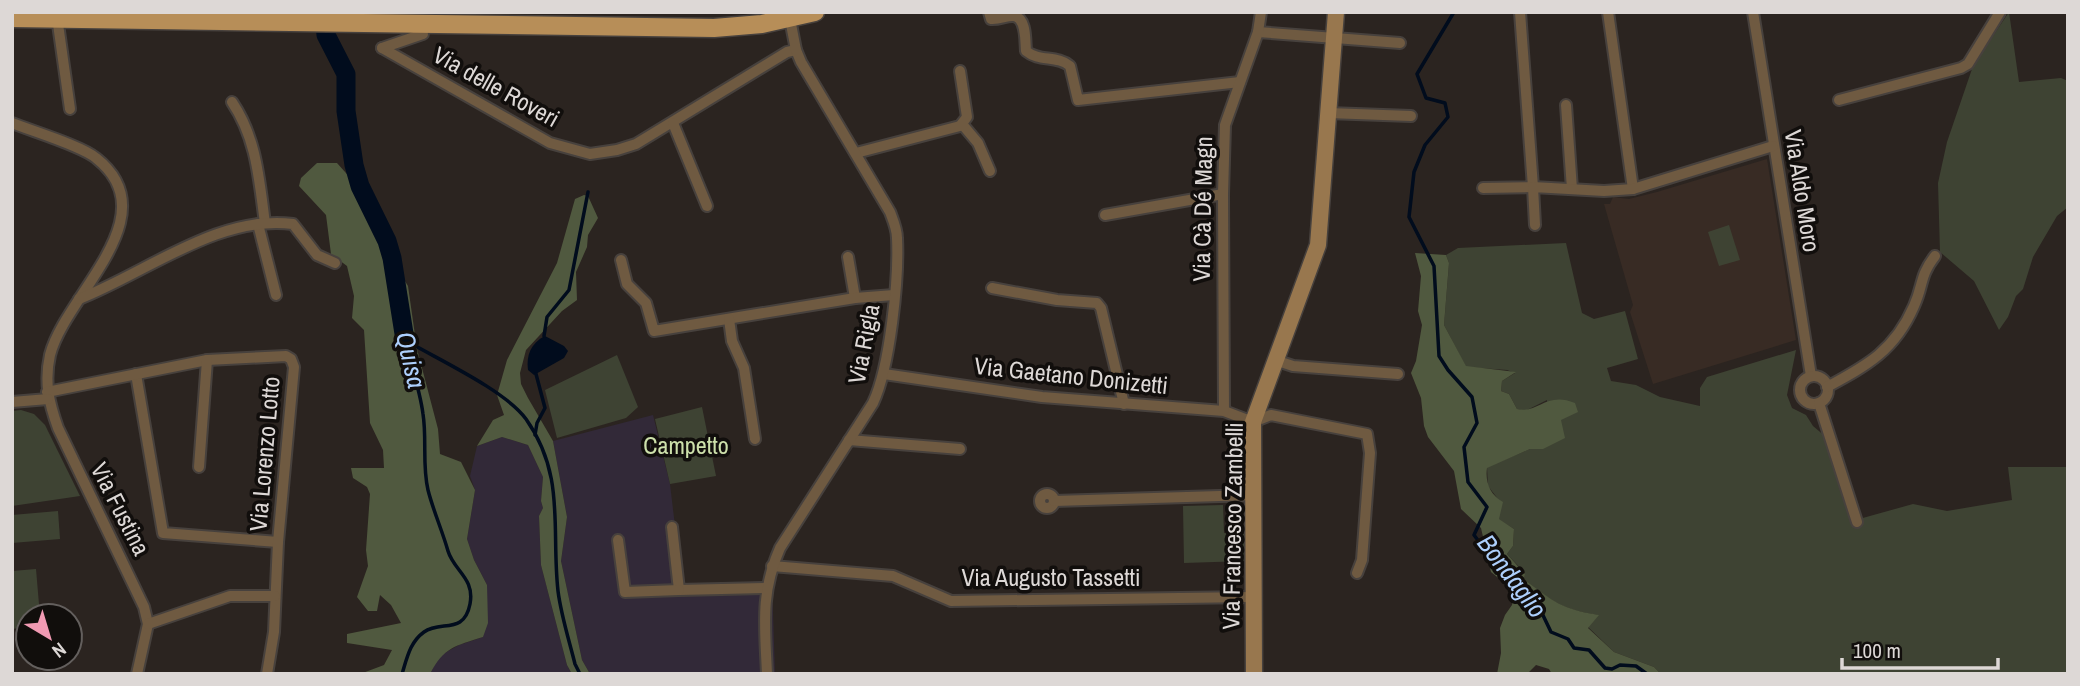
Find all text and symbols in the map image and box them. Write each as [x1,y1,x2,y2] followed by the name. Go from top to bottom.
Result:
[428,38,565,134] street label: Via delle Roveri
[1778,127,1828,254] street label: Via Aldo Moro
[1185,136,1219,282] street label: Via Cà Dé Magn
[840,301,886,386] street label: Via Rigla
[388,328,435,392] water label: Quisa
[973,349,1169,401] street label: Via Gaetano Donizetti
[241,375,287,533] street label: Via Lorenzo Lotto
[1214,422,1250,630] street label: Via Francesco Zambelli
[643,429,729,461] park label: Campetto
[84,457,158,561] street label: Via Fustina
[1470,527,1555,625] water label: Bondaglio
[961,561,1141,593] street label: Via Augusto Tassetti
[14,602,84,672] north arrow
[1842,626,1998,670] scale bar
[1853,636,1901,665] text: 100 m
[47,637,72,664] text: N

